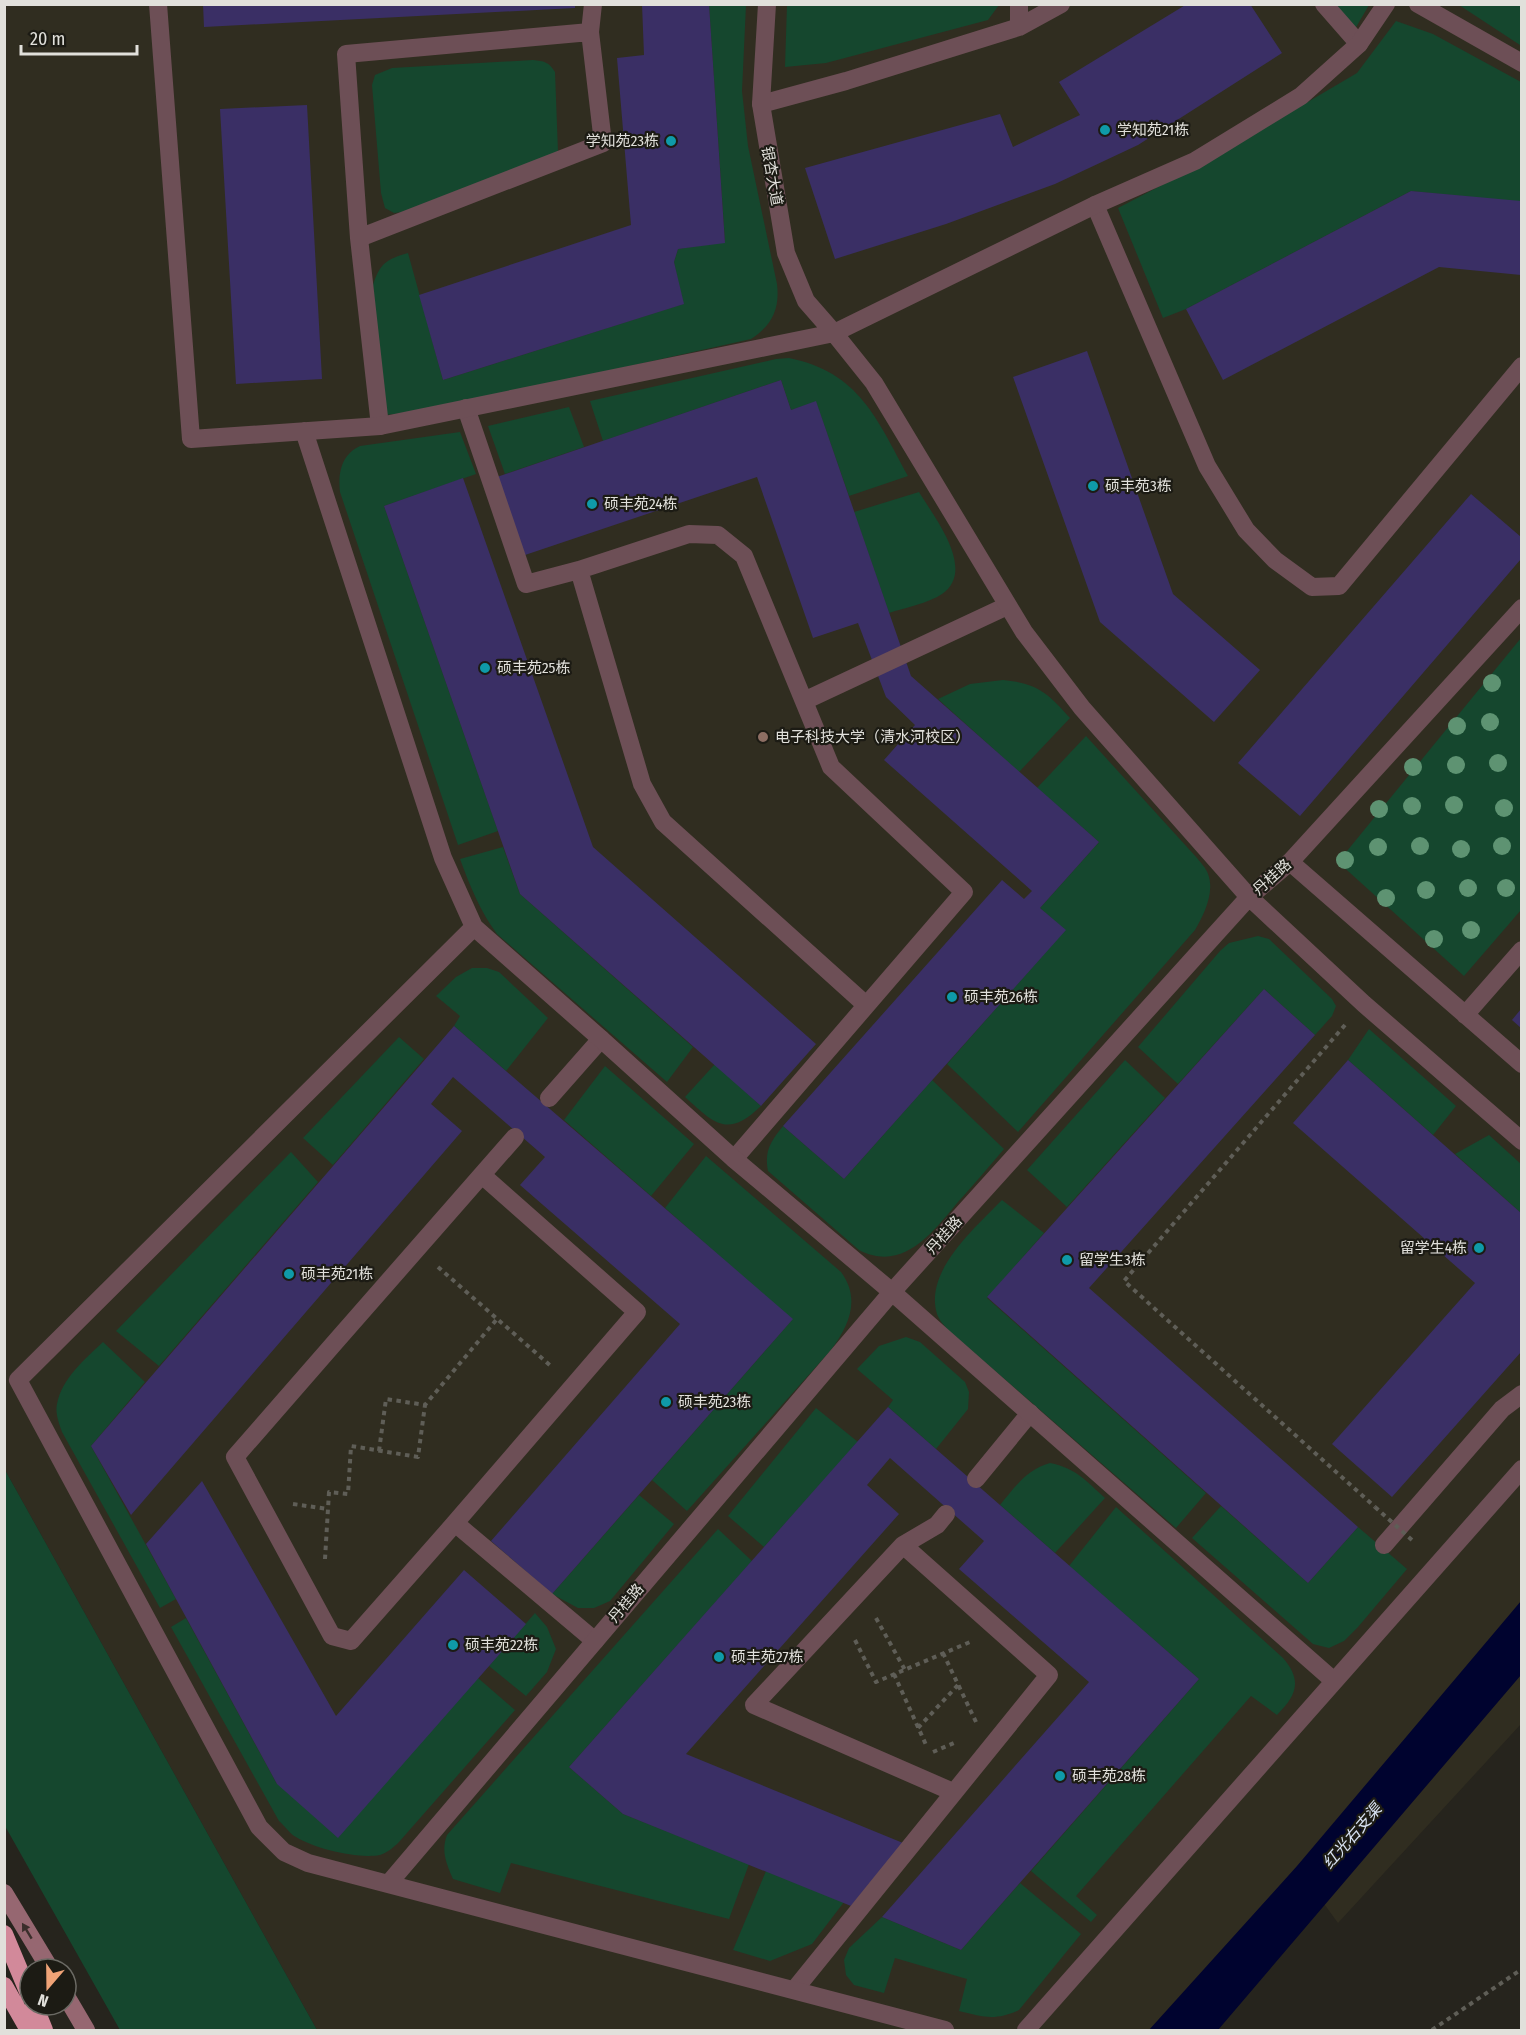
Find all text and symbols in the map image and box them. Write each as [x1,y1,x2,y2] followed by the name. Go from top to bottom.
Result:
[21,18,136,56] scale bar
[30,28,65,50] text: 20 m
[1117,121,1189,139] place label: 学知苑21栋
[1098,123,1112,137] marker: 学知苑21栋
[586,132,659,150] place label: 学知苑23栋
[664,134,678,148] marker: 学知苑23栋
[758,145,786,207] street label: 银杏大道
[1105,477,1172,495] place label: 硕丰苑3栋
[1086,479,1100,493] marker: 硕丰苑3栋
[604,495,678,513] place label: 硕丰苑24栋
[585,497,599,511] marker: 硕丰苑24栋
[497,659,571,677] place label: 硕丰苑25栋
[478,661,492,675] marker: 硕丰苑25栋
[775,728,970,746] place label: 电子科技大学（清水河校区）
[756,730,770,744] marker: 电子科技大学（清水河校区）
[1249,855,1295,899] street label: 丹桂路
[964,988,1038,1006] place label: 硕丰苑26栋
[945,990,959,1004] marker: 硕丰苑26栋
[922,1212,966,1258] street label: 丹桂路
[1400,1239,1467,1257] place label: 留学生4栋
[1472,1241,1486,1255] marker: 留学生4栋
[1079,1251,1146,1269] place label: 留学生3栋
[1060,1253,1074,1267] marker: 留学生3栋
[301,1265,373,1283] place label: 硕丰苑21栋
[282,1267,296,1281] marker: 硕丰苑21栋
[678,1393,751,1411] place label: 硕丰苑23栋
[659,1395,673,1409] marker: 硕丰苑23栋
[605,1580,647,1626] street label: 丹桂路
[465,1636,538,1654] place label: 硕丰苑22栋
[446,1638,460,1652] marker: 硕丰苑22栋
[731,1648,804,1666] place label: 硕丰苑27栋
[712,1650,726,1664] marker: 硕丰苑27栋
[1072,1767,1146,1785] place label: 硕丰苑28栋
[1053,1769,1067,1783] marker: 硕丰苑28栋
[1319,1798,1387,1872] water label: 红光右支渠
[22,1922,32,1939] one-way arrow
[18,1957,78,2017] north arrow
[35,1990,51,2011] text: N

